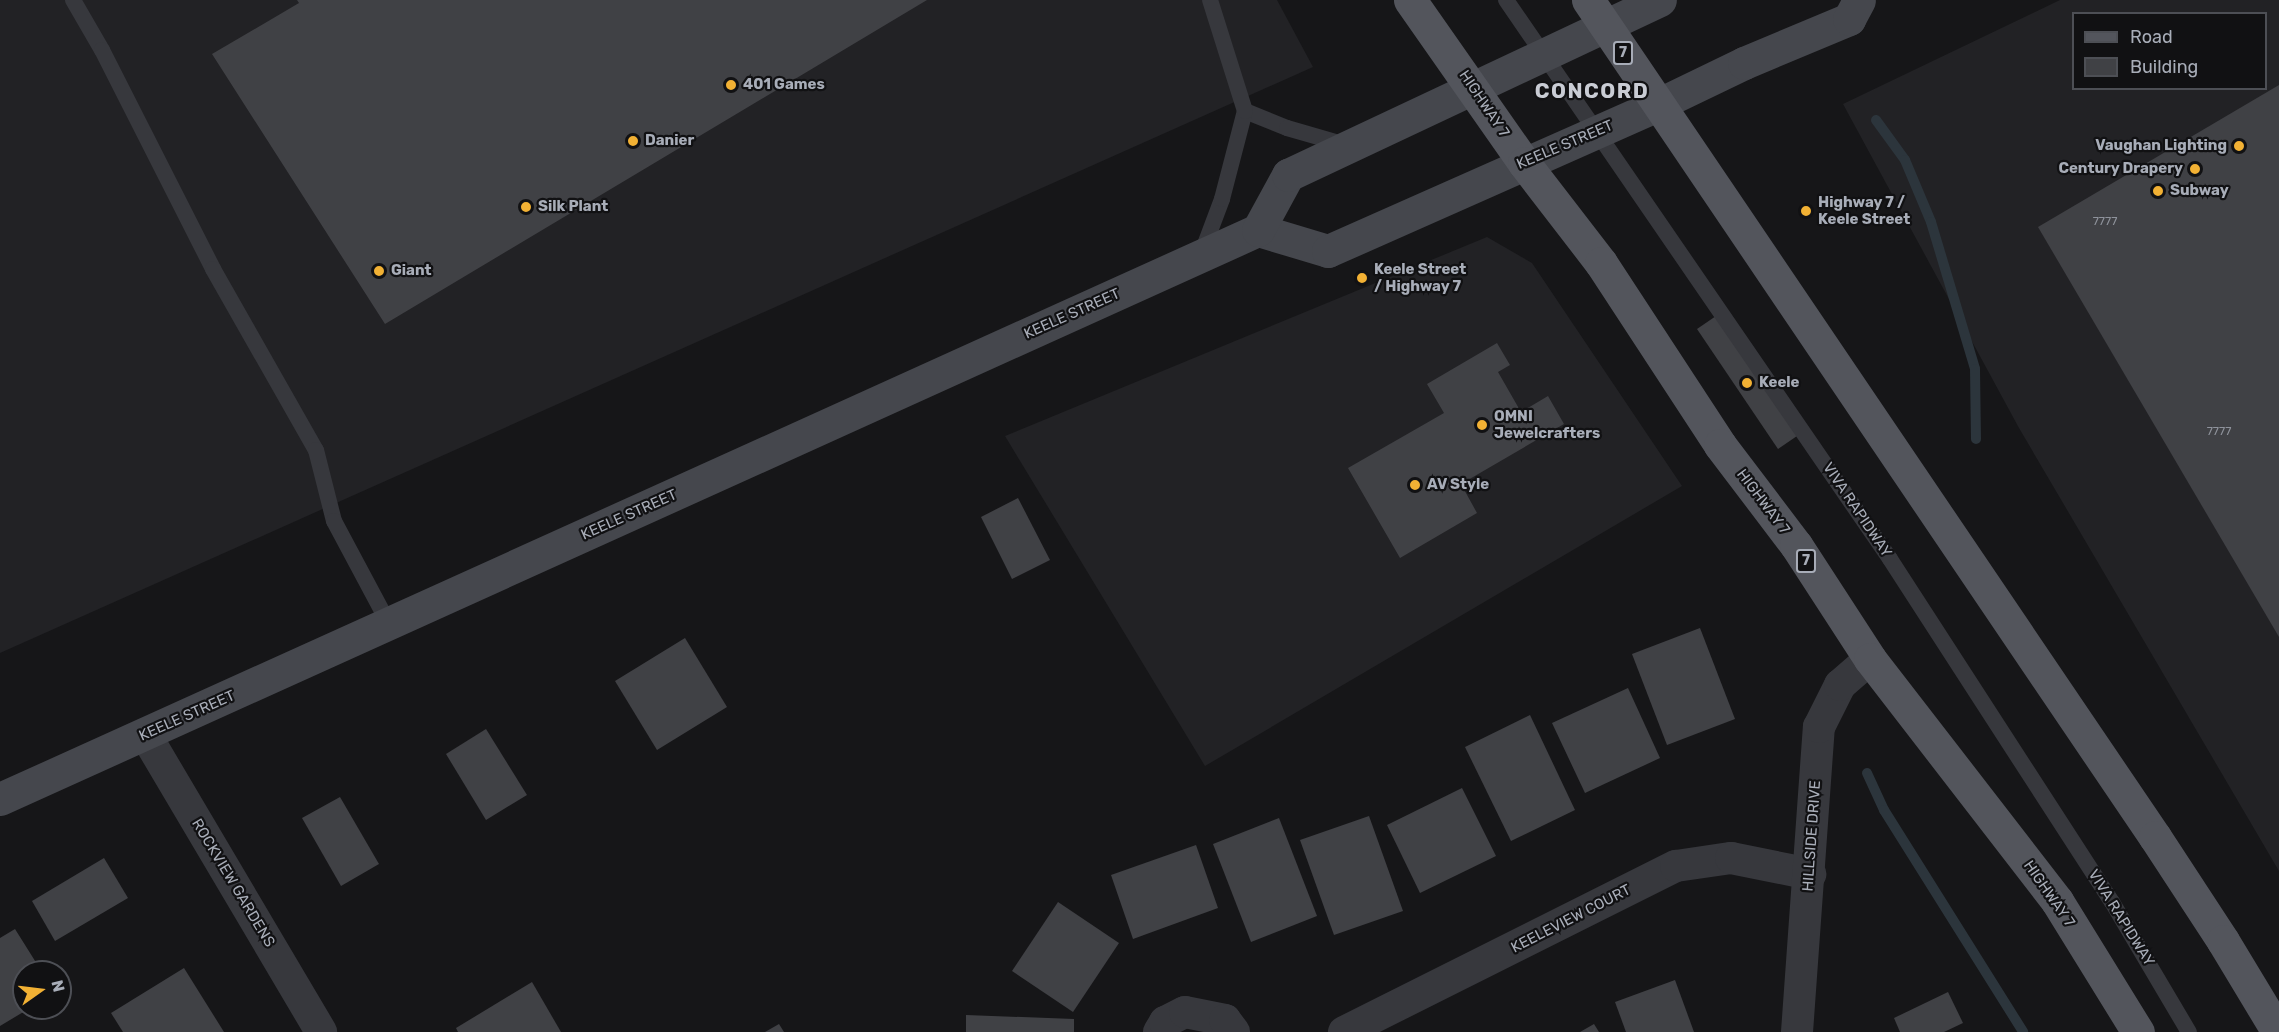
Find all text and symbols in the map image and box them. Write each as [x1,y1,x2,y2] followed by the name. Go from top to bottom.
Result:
[2072,12,2267,90] legend
[2130,26,2173,48] text: Road
[1612,42,1634,64] road number: 7
[2130,56,2198,78] text: Building
[1455,67,1513,141] street label: HIGHWAY 7
[743,76,825,94] place label: 401 Games
[724,78,738,92] marker: 401 Games
[1535,78,1649,104] district label: CONCORD
[1514,117,1616,173] street label: KEELE STREET
[645,132,694,150] place label: Danier
[626,134,640,148] marker: Danier
[2095,137,2227,155] place label: Vaughan Lighting
[2232,139,2246,153] marker: Vaughan Lighting
[2058,160,2183,178] place label: Century Drapery
[2188,162,2202,176] marker: Century Drapery
[2170,182,2229,200] place label: Subway
[2151,184,2165,198] marker: Subway
[1818,193,1910,228] place label: Highway 7 / Keele Street
[538,198,608,216] place label: Silk Plant
[519,200,533,214] marker: Silk Plant
[1799,204,1813,218] marker: Highway 7 / Keele Street
[2093,215,2117,229] house number: 7777
[1374,260,1466,295] place label: Keele Street / Highway 7
[391,262,432,280] place label: Giant
[372,264,386,278] marker: Giant
[1355,271,1369,285] marker: Keele Street / Highway 7
[1021,285,1123,343] street label: KEELE STREET
[1759,374,1800,392] place label: Keele
[1740,376,1754,390] marker: Keele
[1494,407,1600,442] place label: OMNI Jewelcrafters
[1475,418,1489,432] marker: OMNI Jewelcrafters
[2207,425,2231,439] house number: 7777
[1819,459,1895,561] street label: VIVA RAPIDWAY
[1733,466,1793,538] street label: HIGHWAY 7
[1427,476,1490,494] place label: AV Style
[1408,478,1422,492] marker: AV Style
[578,486,680,544] street label: KEELE STREET
[1796,550,1816,572] road number: 7
[136,687,238,745] street label: KEELE STREET
[1799,780,1825,892] street label: HILLSIDE DRIVE
[187,815,279,951] street label: ROCKVIEW GARDENS
[2019,857,2079,931] street label: HIGHWAY 7
[2084,866,2158,970] street label: VIVA RAPIDWAY
[1508,881,1634,957] street label: KEELEVIEW COURT
[12,960,72,1020] north arrow
[47,978,69,994] text: N

